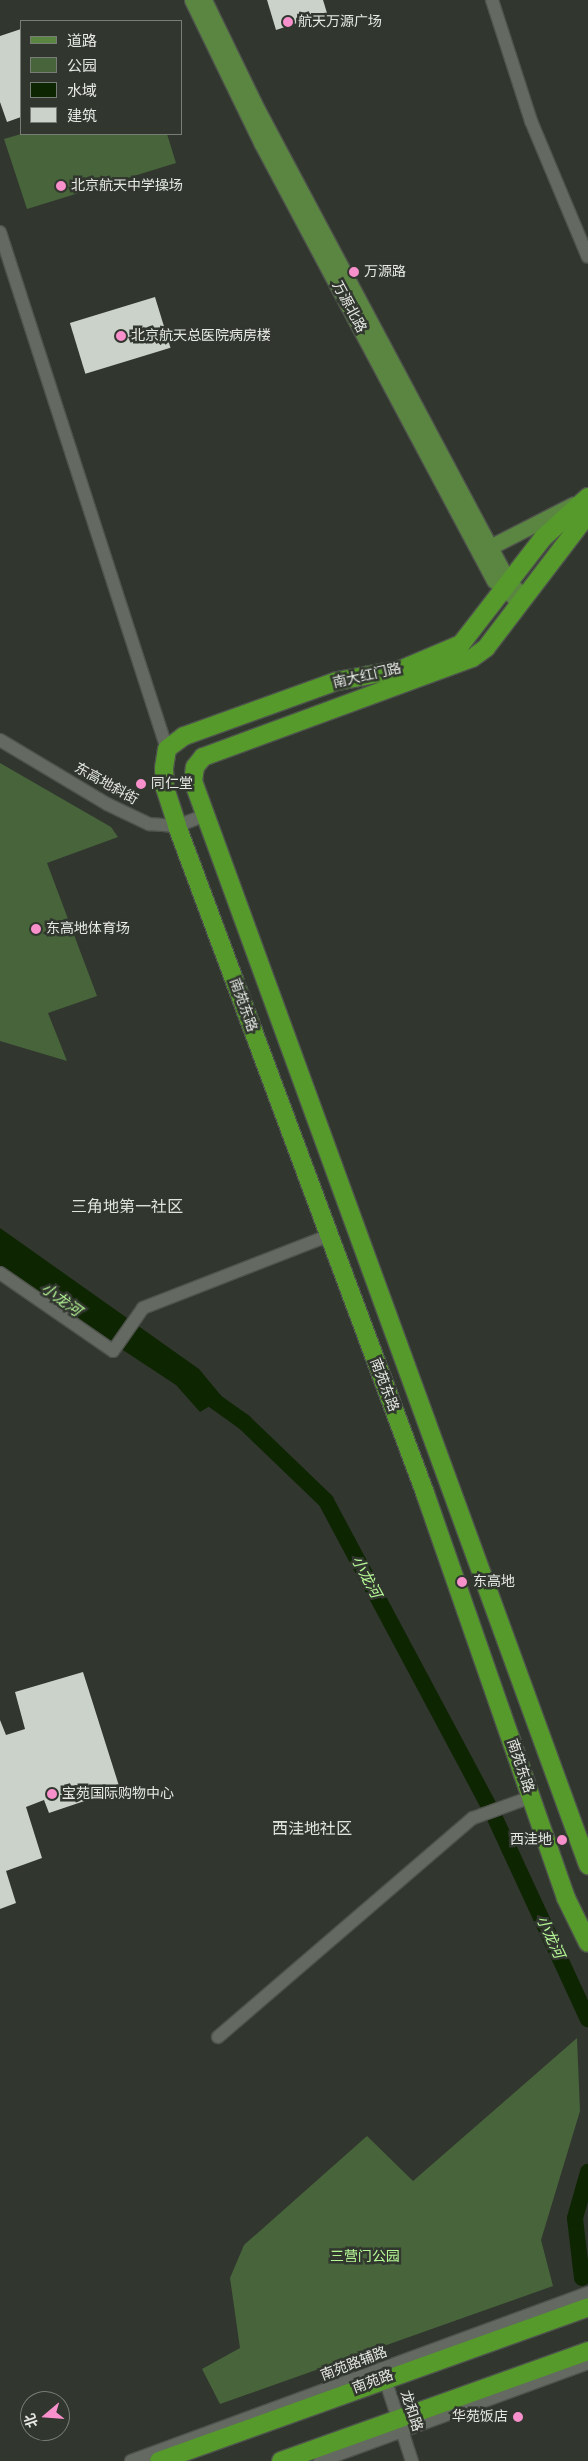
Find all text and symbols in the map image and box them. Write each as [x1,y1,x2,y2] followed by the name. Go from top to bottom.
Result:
[298,14,382,30] place label: 航天万源广场
[282,16,294,28] marker: 航天万源广场
[20,20,182,135] legend
[67,32,97,50] text: 道路
[67,57,97,75] text: 公园
[67,82,97,100] text: 水域
[67,107,97,125] text: 建筑
[71,178,183,194] place label: 北京航天中学操场
[55,180,67,192] marker: 北京航天中学操场
[364,264,406,280] place label: 万源路
[348,266,360,278] marker: 万源路
[328,278,370,336] street label: 万源北路
[131,328,271,344] place label: 北京航天总医院病房楼
[115,330,127,342] marker: 北京航天总医院病房楼
[331,660,403,692] street label: 南大红门路
[71,760,141,808] street label: 东高地斜街
[151,776,193,792] place label: 同仁堂
[135,778,147,790] marker: 同仁堂
[46,921,130,937] place label: 东高地体育场
[30,923,42,935] marker: 东高地体育场
[226,976,260,1034] street label: 南苑东路
[71,1197,183,1217] district label: 三角地第一社区
[38,1279,84,1321] water label: 小龙河
[366,1356,402,1414] street label: 南苑东路
[347,1553,385,1601] water label: 小龙河
[473,1574,515,1590] place label: 东高地
[455,1575,469,1589] marker: 东高地
[503,1737,537,1795] street label: 南苑东路
[62,1786,174,1802] place label: 宝苑国际购物中心
[46,1788,58,1800] marker: 宝苑国际购物中心
[272,1819,352,1839] district label: 西洼地社区
[510,1832,552,1848] place label: 西洼地
[556,1834,568,1846] marker: 西洼地
[532,1913,568,1961] water label: 小龙河
[330,2249,400,2265] park label: 三营门公园
[318,2344,390,2384] street label: 南苑路辅路
[350,2367,396,2397] street label: 南苑路
[397,2388,425,2434] street label: 龙和路
[20,2391,70,2441] north arrow
[452,2409,508,2425] place label: 华苑饭店
[21,2411,41,2430] text: 北
[512,2411,524,2423] marker: 华苑饭店

